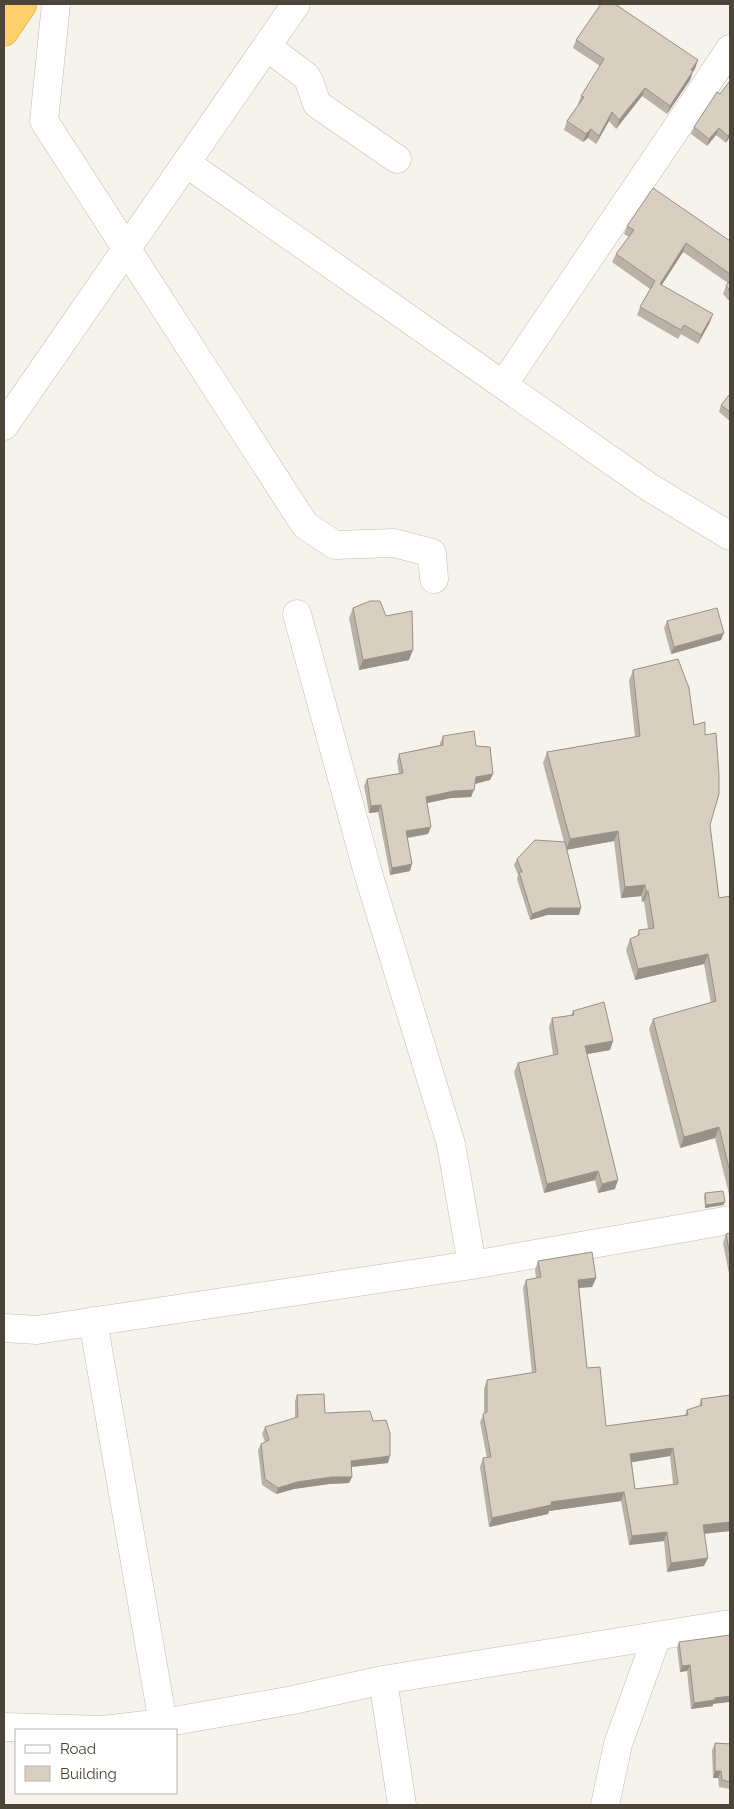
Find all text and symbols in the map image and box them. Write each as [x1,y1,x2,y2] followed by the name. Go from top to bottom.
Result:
[15,1729,178,1794] legend
[60,1740,96,1758] text: Road
[60,1765,117,1783] text: Building

